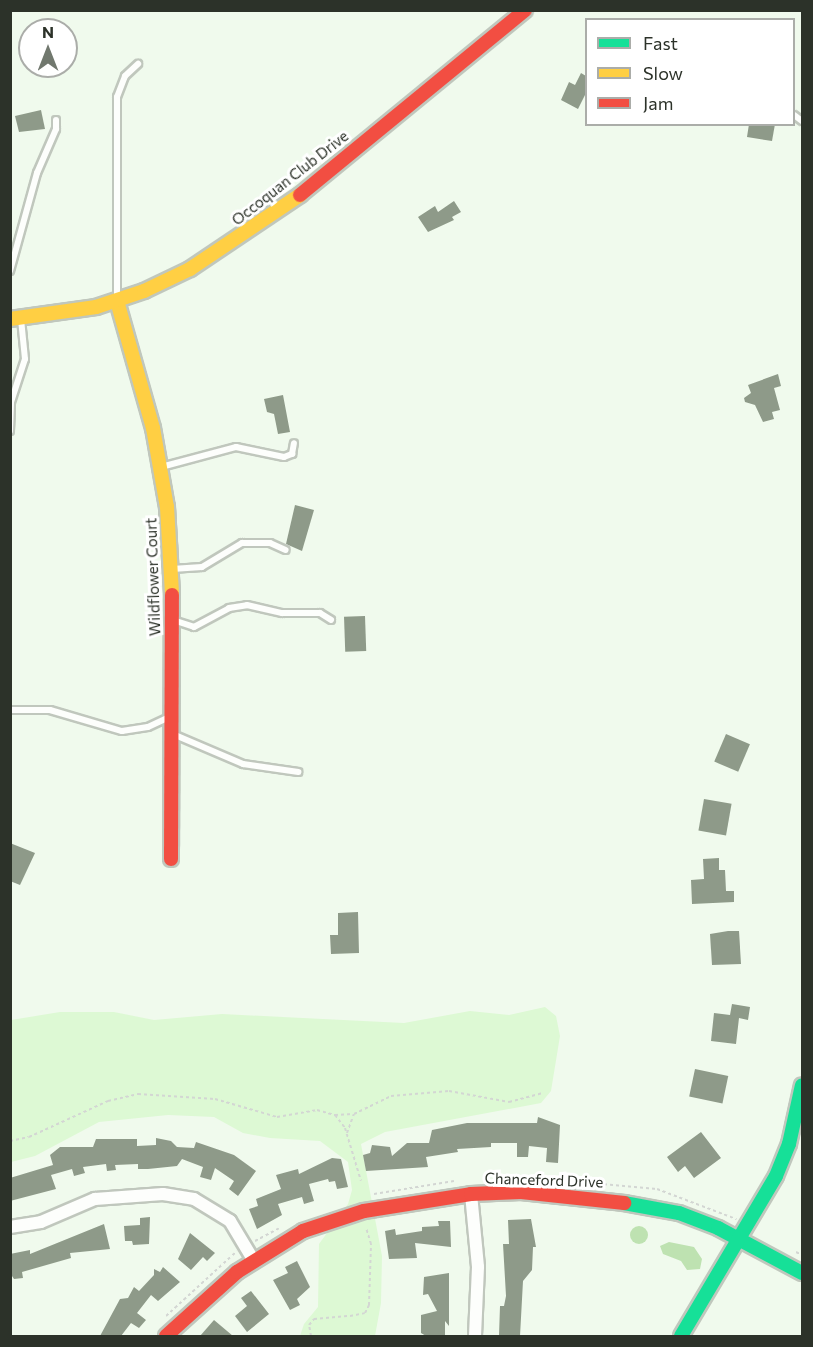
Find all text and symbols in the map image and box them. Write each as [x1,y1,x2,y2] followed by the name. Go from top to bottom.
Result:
[18,18,78,78] north arrow
[585,18,795,126] legend
[42,22,54,41] text: N
[643,32,678,54] text: Fast
[643,62,683,84] text: Slow
[643,92,673,114] text: Jam
[228,127,352,229] street label: Occoquan Club Drive
[142,518,164,636] street label: Wildflower Court
[484,1169,604,1191] street label: Chanceford Drive

